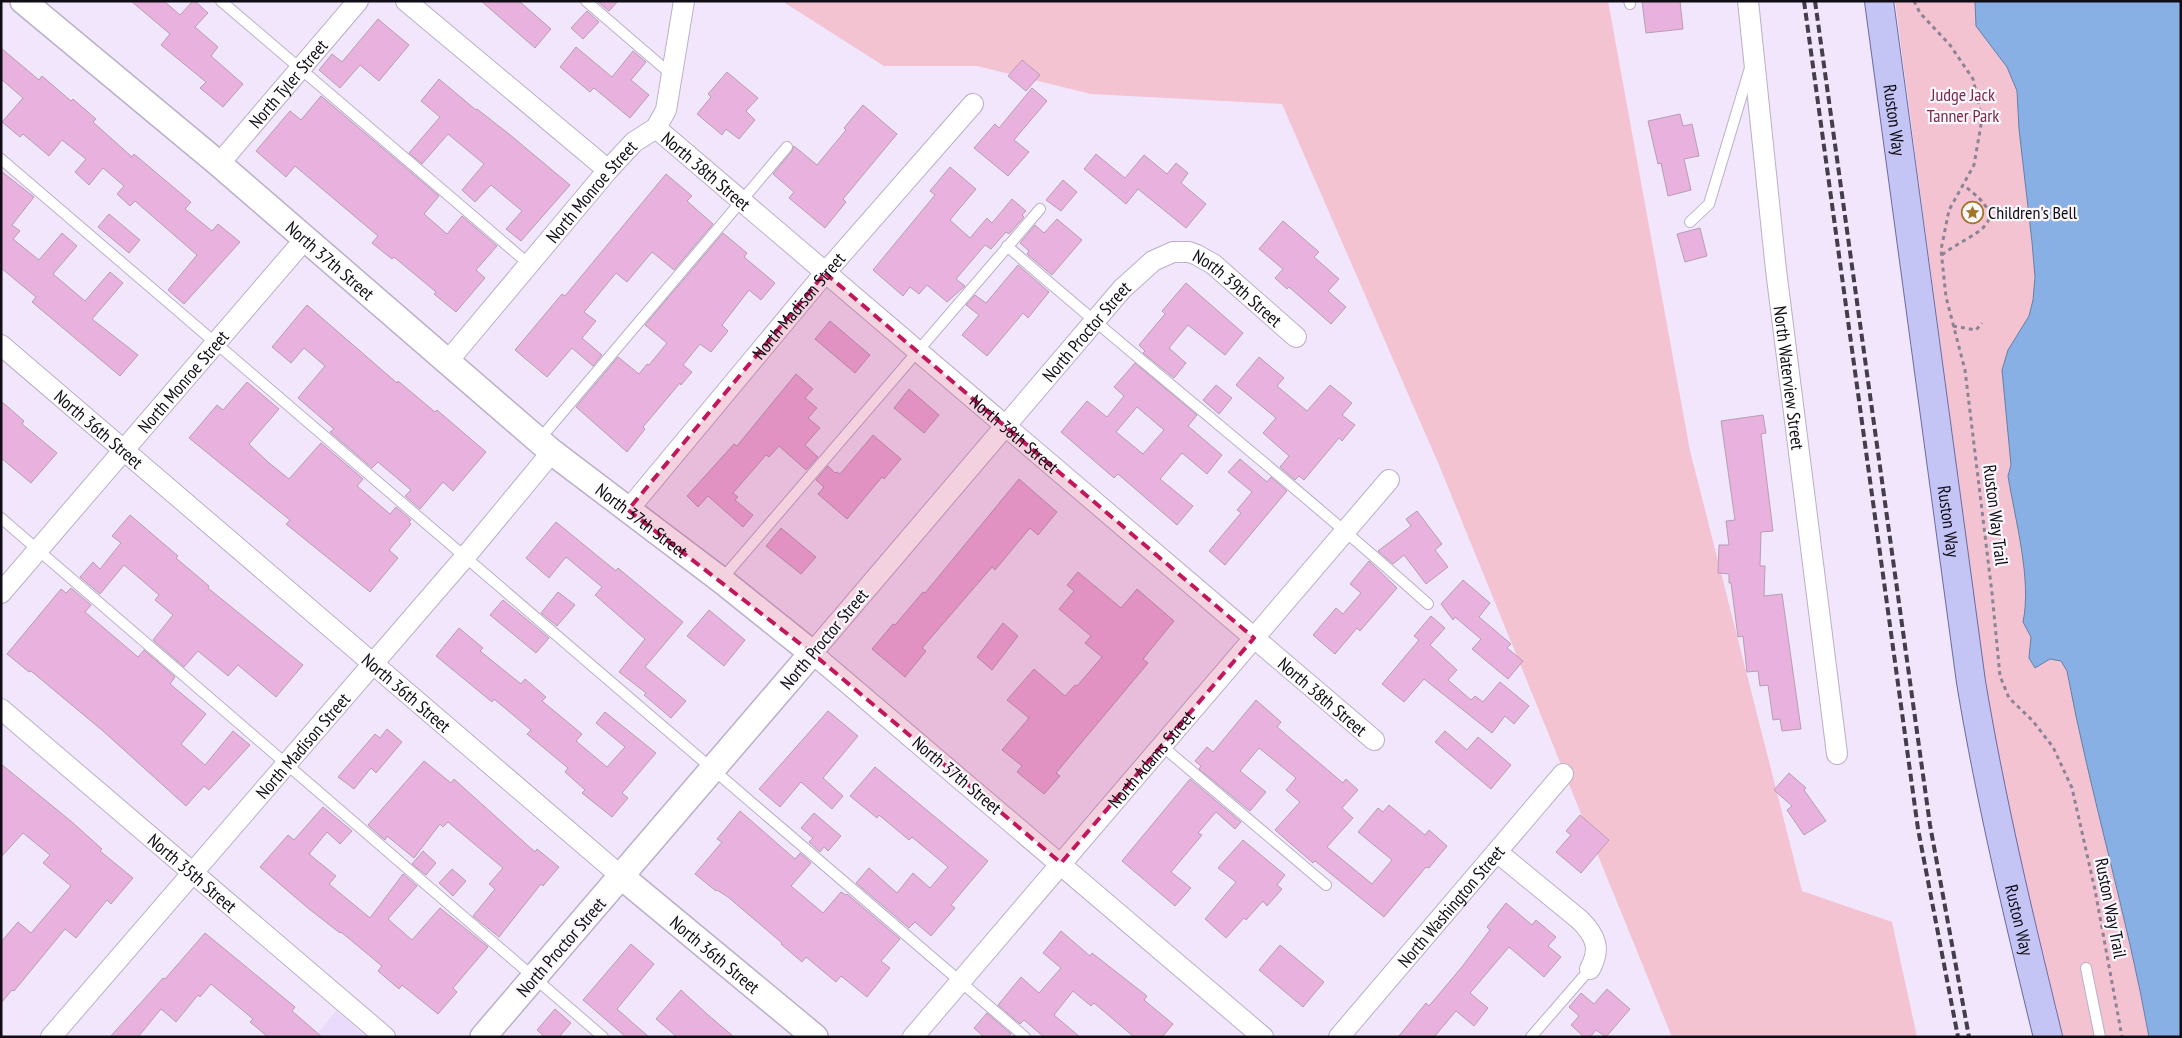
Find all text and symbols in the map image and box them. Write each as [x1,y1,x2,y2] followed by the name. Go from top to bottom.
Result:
[243,34,332,133] street label: North Tyler Street
[1879,83,1911,157] street label: Ruston Way
[1927,83,1999,127] park label: Judge Jack Tanner Park
[657,126,755,215] street label: North 38th Street
[541,135,642,247] street label: North Monroe Street
[1960,200,1984,224] place icon: Children's Bell
[1988,201,2078,224] place label: Children's Bell
[281,216,379,305] street label: North 37th Street
[1189,244,1287,331] street label: North 39th Street
[747,247,850,364] street label: North Madison Street
[1037,276,1135,386] street label: North Proctor Street
[1769,304,1810,451] street label: North Waterview Street
[132,325,233,437] street label: North Monroe Street
[50,384,148,473] street label: North 36th Street
[965,389,1064,478] street label: North 38th Street
[1978,463,2014,568] street label: Ruston Way Trail
[591,478,693,562] street label: North 37th Street
[1933,484,1966,559] street label: Ruston Way
[775,584,873,694] street label: North Proctor Street
[357,648,456,737] street label: North 36th Street
[1273,652,1372,741] street label: North 38th Street
[250,688,355,803] street label: North Madison Street
[1103,705,1199,812] street label: North Adams Street
[908,731,1006,819] street label: North 37th Street
[143,828,242,917] street label: North 35th Street
[1392,840,1509,972] street label: North Washington Street
[2090,856,2132,961] street label: Ruston Way Trail
[2000,882,2039,958] street label: Ruston Way
[511,892,611,1002] street label: North Proctor Street
[666,910,765,998] street label: North 36th Street

